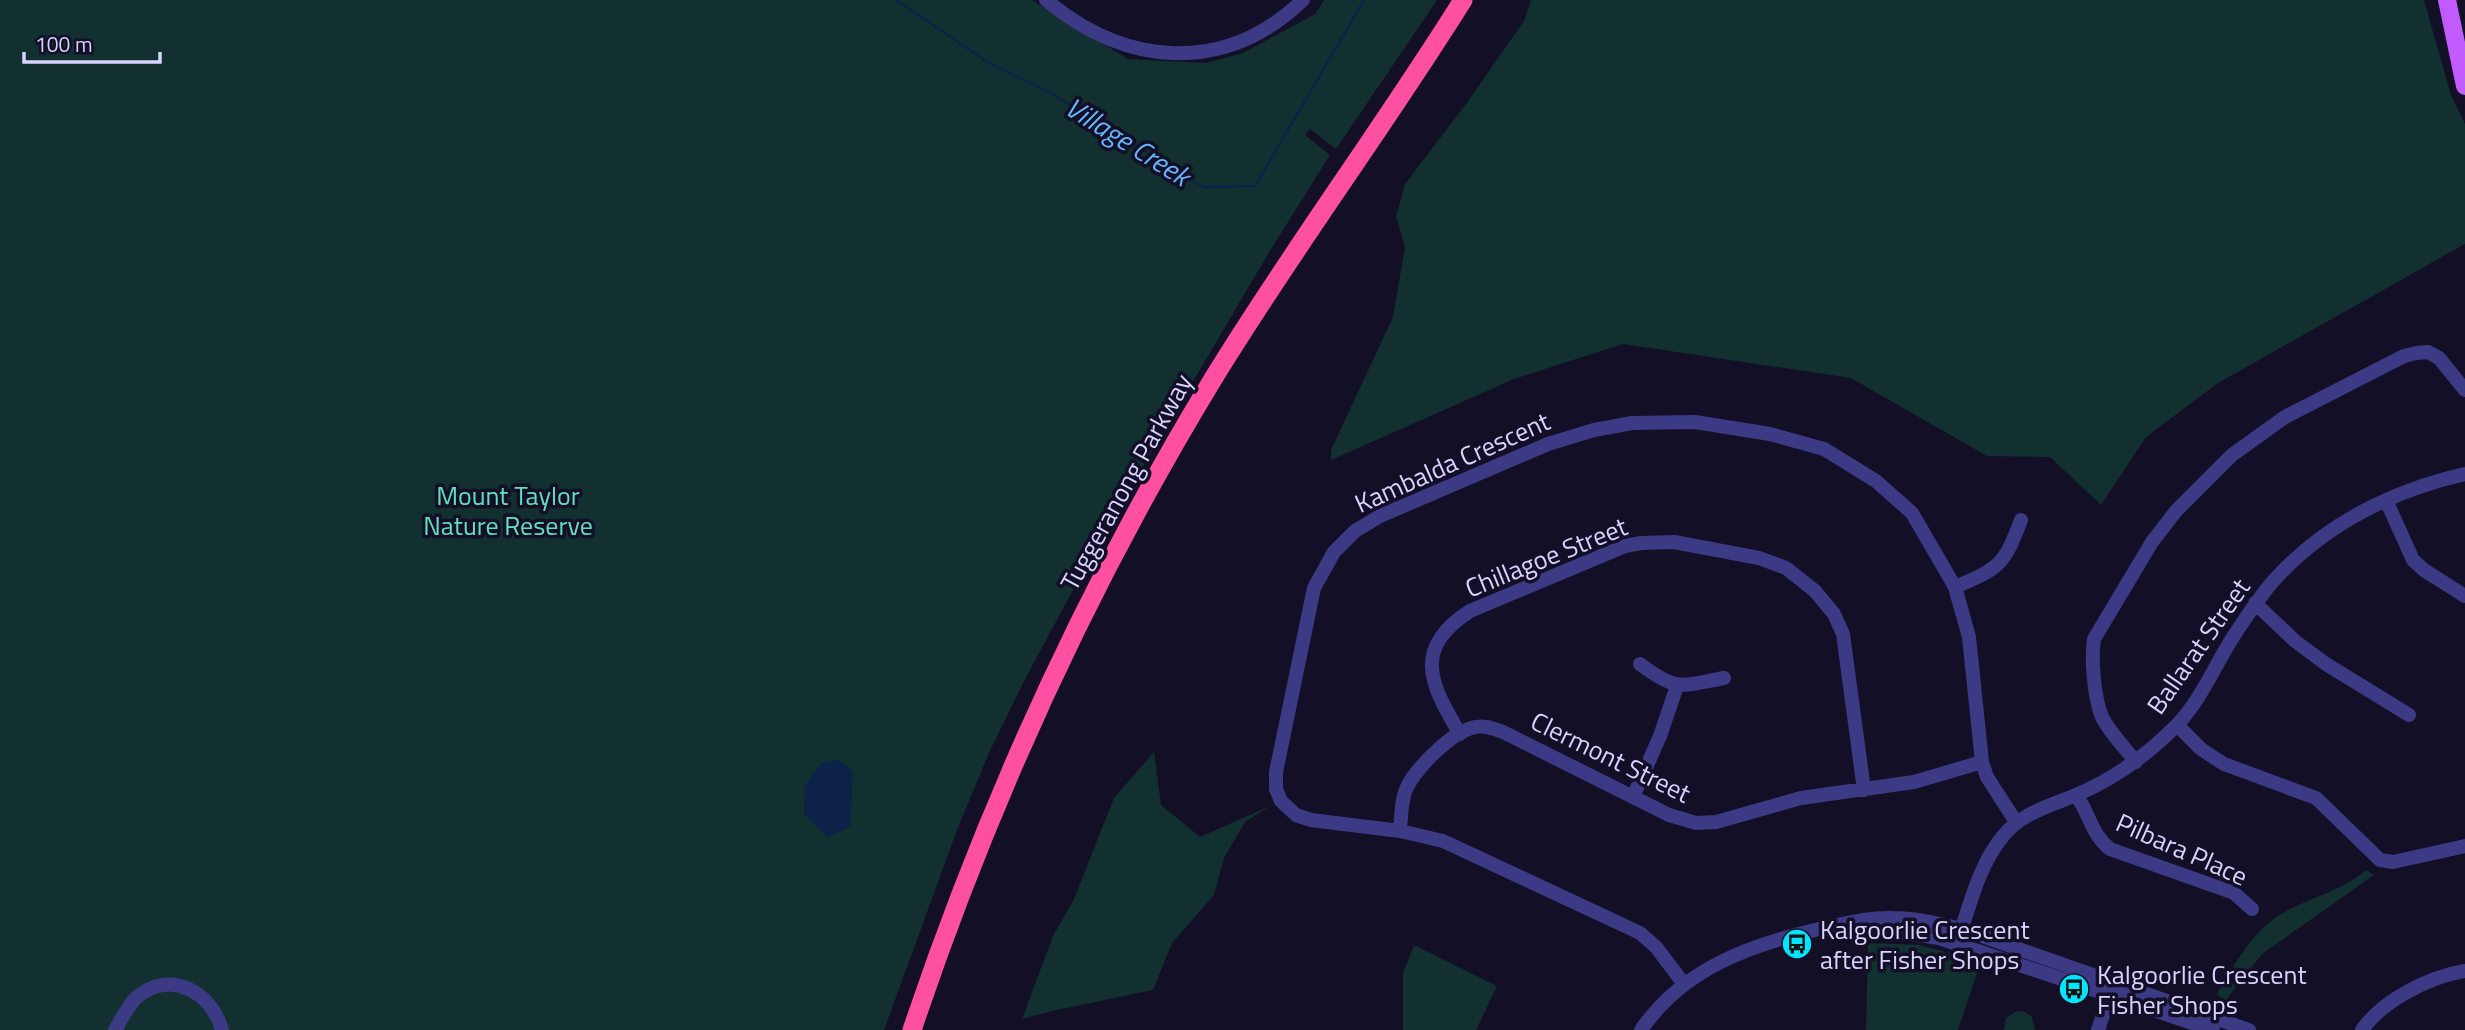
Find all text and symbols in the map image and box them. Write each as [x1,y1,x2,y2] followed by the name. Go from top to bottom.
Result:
[24,21,161,65] scale bar
[35,28,92,60] text: 100 m
[1057,86,1202,198] water label: Village Creek
[1050,366,1202,598] street label: Tuggeranong Parkway
[1348,401,1556,523] street label: Kambalda Crescent
[423,476,593,545] park label: Mount Taylor Nature Reserve
[1459,507,1633,607] street label: Chillagoe Street
[2137,570,2259,722] street label: Ballarat Street
[1524,701,1698,813] street label: Clermont Street
[2110,803,2254,895] street label: Pilbara Place
[1820,910,2030,979] place label: Kalgoorlie Crescent after Fisher Shops
[1780,927,1814,961] bus stop icon: Kalgoorlie Crescent after Fisher Shops
[2097,955,2307,1024] place label: Kalgoorlie Crescent Fisher Shops
[2057,972,2091,1006] bus stop icon: Kalgoorlie Crescent Fisher Shops

